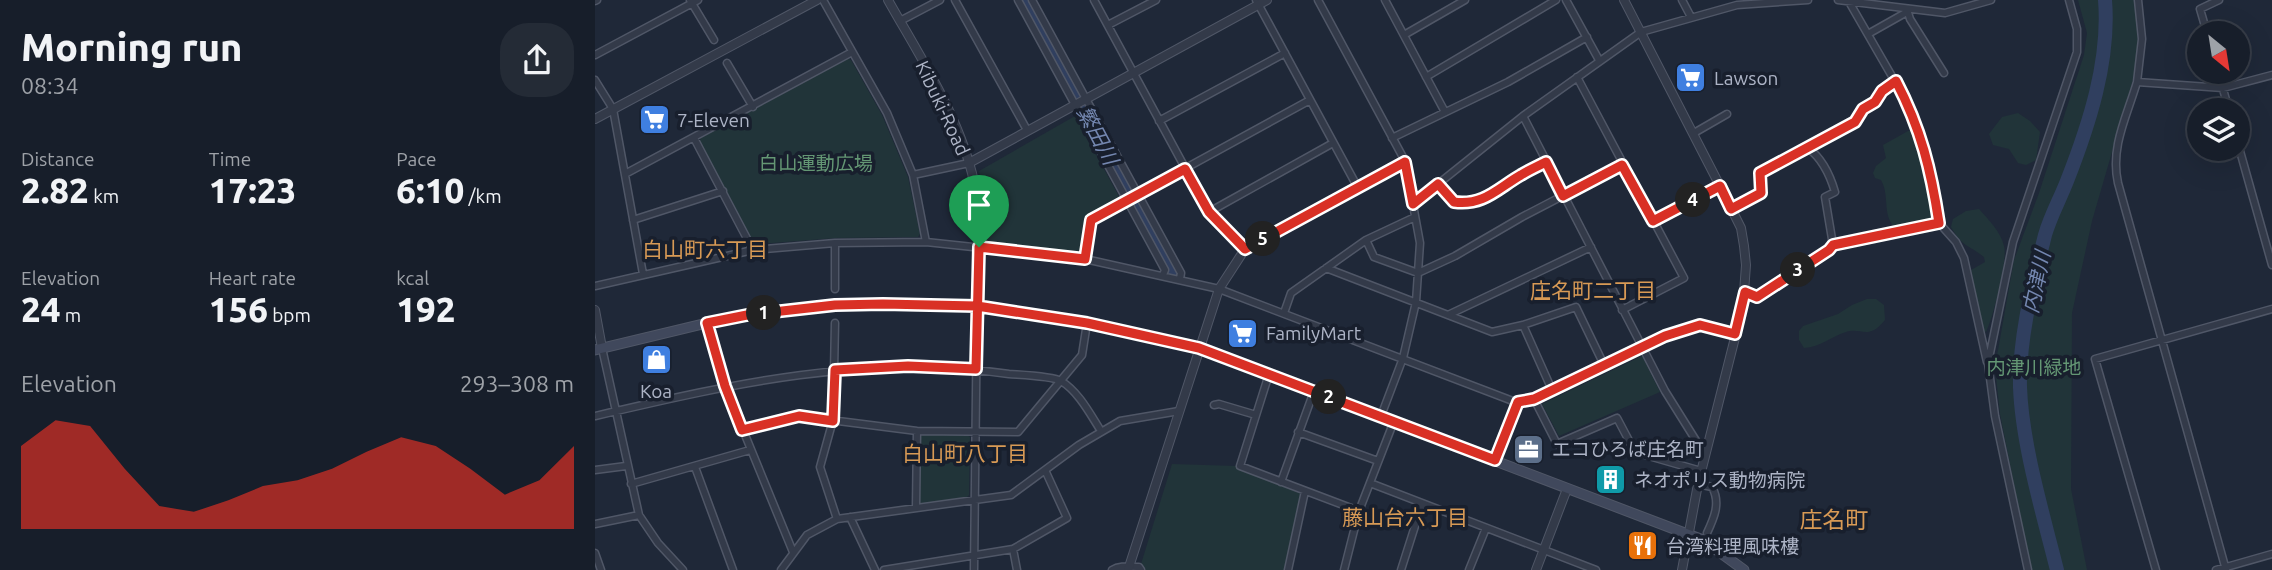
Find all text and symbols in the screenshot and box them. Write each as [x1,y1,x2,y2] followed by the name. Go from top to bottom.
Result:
[2187,21,2251,84] north arrow
[2187,21,2250,161] map controls
[500,23,574,97] button: share
[21,26,242,68] text: Morning run
[911,57,975,159] street label: Kibuki-Road
[1674,61,1708,95] supermarket icon: Lawson
[1714,67,1778,89] place label: Lawson
[21,73,79,98] text: 08:34
[2187,98,2250,161] button: layers
[1073,102,1124,170] water label: 繁田川
[637,103,671,137] supermarket icon: 7-Eleven
[677,109,750,131] place label: 7-Eleven
[21,148,95,170] text: Distance
[209,148,251,170] text: Time
[396,148,437,170] text: Pace
[759,152,873,174] park label: 白山運動広場
[21,170,89,210] text: 2.82
[209,170,296,210] text: 17:23
[396,170,464,210] text: 6:10
[949,175,1009,247] pin
[1675,182,1711,218] pin: 4
[89,185,119,207] text: km
[464,185,502,207] text: /km
[960,186,998,224] icon: arrive
[1687,188,1698,210] text: 4
[1245,222,1281,256] pin: 5
[1257,227,1268,249] text: 5
[642,237,768,261] district label: 白山町六丁目
[2018,247,2055,315] water label: 内津川
[1781,252,1815,288] pin: 3
[1792,258,1803,280] text: 3
[21,267,100,289] text: Elevation
[209,267,296,289] text: Heart rate
[396,267,429,289] text: kcal
[1530,278,1656,302] district label: 庄名町二丁目
[21,289,60,329] text: 24
[209,289,268,329] text: 156
[396,289,456,329] text: 192
[747,296,781,330] pin: 1
[758,301,769,323] text: 1
[60,304,81,326] text: m
[268,304,311,326] text: bpm
[1226,316,1260,350] supermarket icon: FamilyMart
[1266,322,1362,344] place label: FamilyMart
[639,343,673,377] shop icon: Koa
[1986,356,2082,378] park label: 内津川緑地
[21,371,117,396] text: Elevation
[460,371,574,396] text: 293–308 m
[640,380,672,402] place label: Koa
[1311,380,1347,414] pin: 2
[1323,385,1334,407] text: 2
[1512,432,1546,466] office icon: エコひろば庄名町
[1552,438,1704,460] place label: エコひろば庄名町
[902,441,1028,465] district label: 白山町八丁目
[1594,463,1628,497] building icon: ネオポリス動物病院
[1634,469,1805,491] place label: ネオポリス動物病院
[1342,505,1468,529] district label: 藤山台六丁目
[1800,507,1869,532] district label: 庄名町
[1626,529,1660,563] restaurant icon: 台湾料理風味樓
[1666,535,1799,557] place label: 台湾料理風味樓

